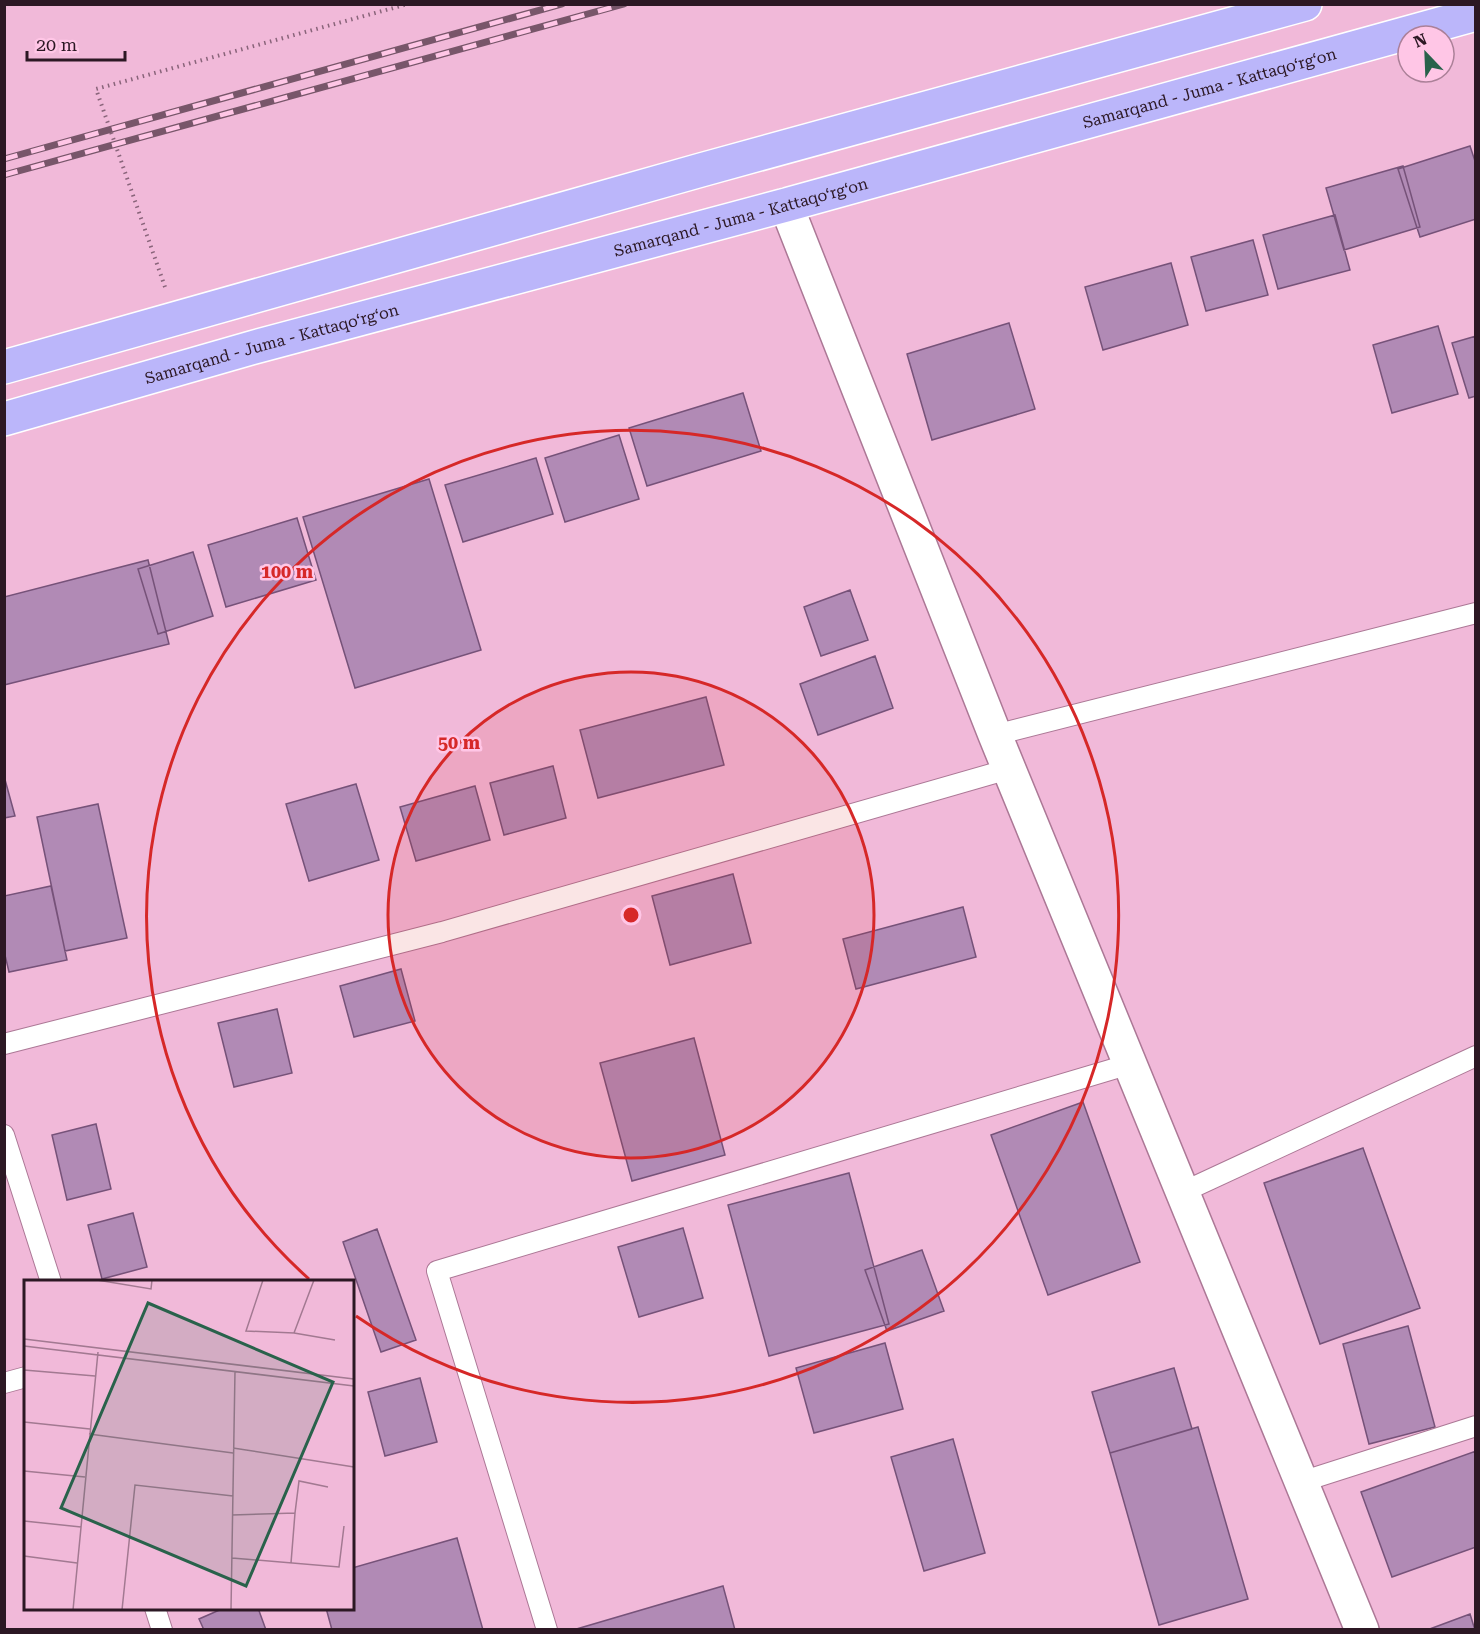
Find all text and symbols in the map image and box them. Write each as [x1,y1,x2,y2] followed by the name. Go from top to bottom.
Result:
[27,24,124,62] scale bar
[1396,24,1456,84] north arrow
[1411,29,1430,52] text: N
[36,34,77,55] text: 20 m
[1080,44,1338,132] street label: Samarqand - Juma - Kattaqo‘rg‘on
[612,173,870,260] street label: Samarqand - Juma - Kattaqo‘rg‘on
[142,300,401,388] street label: Samarqand - Juma - Kattaqo‘rg‘on
[261,561,314,582] text: 100 m
[438,732,481,753] text: 50 m
[621,905,641,925] centre of rings
[24,1280,354,1610] inset map

